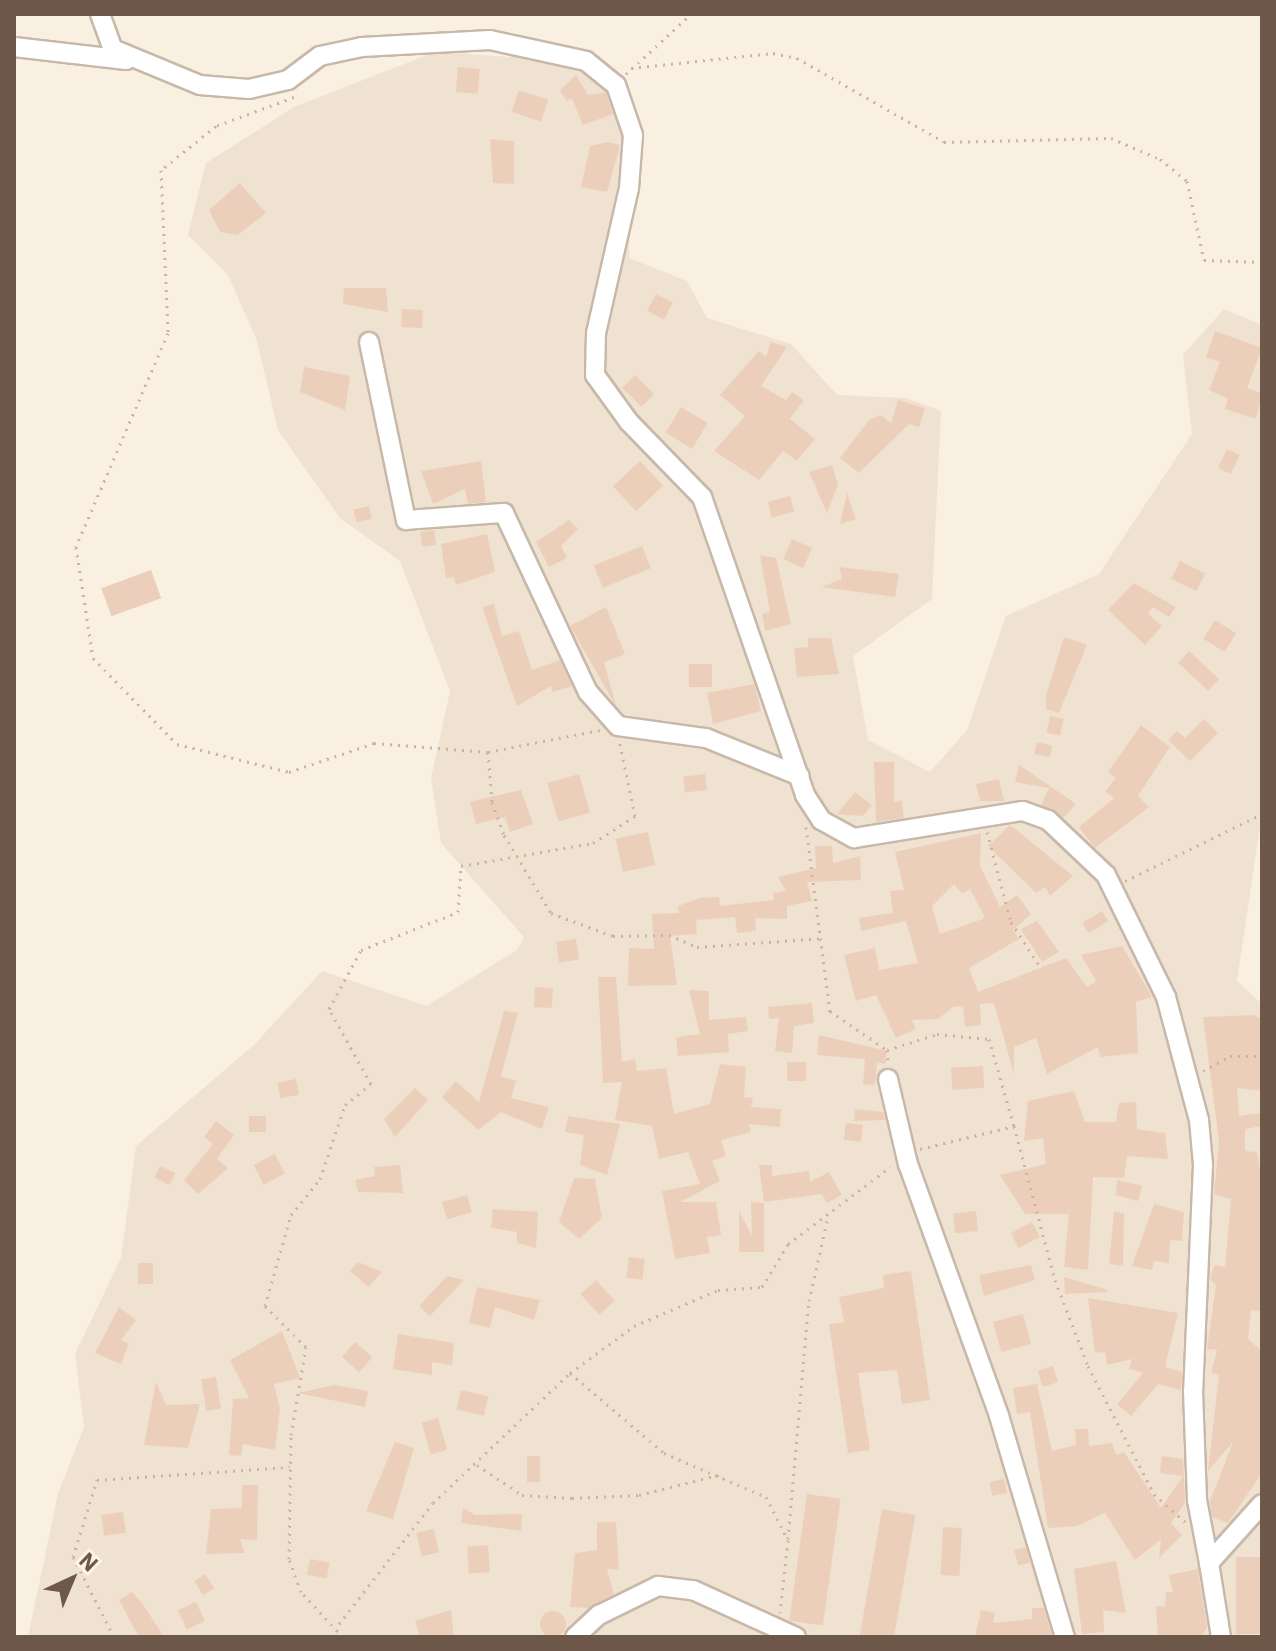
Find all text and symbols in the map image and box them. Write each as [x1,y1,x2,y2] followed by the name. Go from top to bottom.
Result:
[32,1539,112,1619] north arrow
[73,1545,105,1577] text: N

